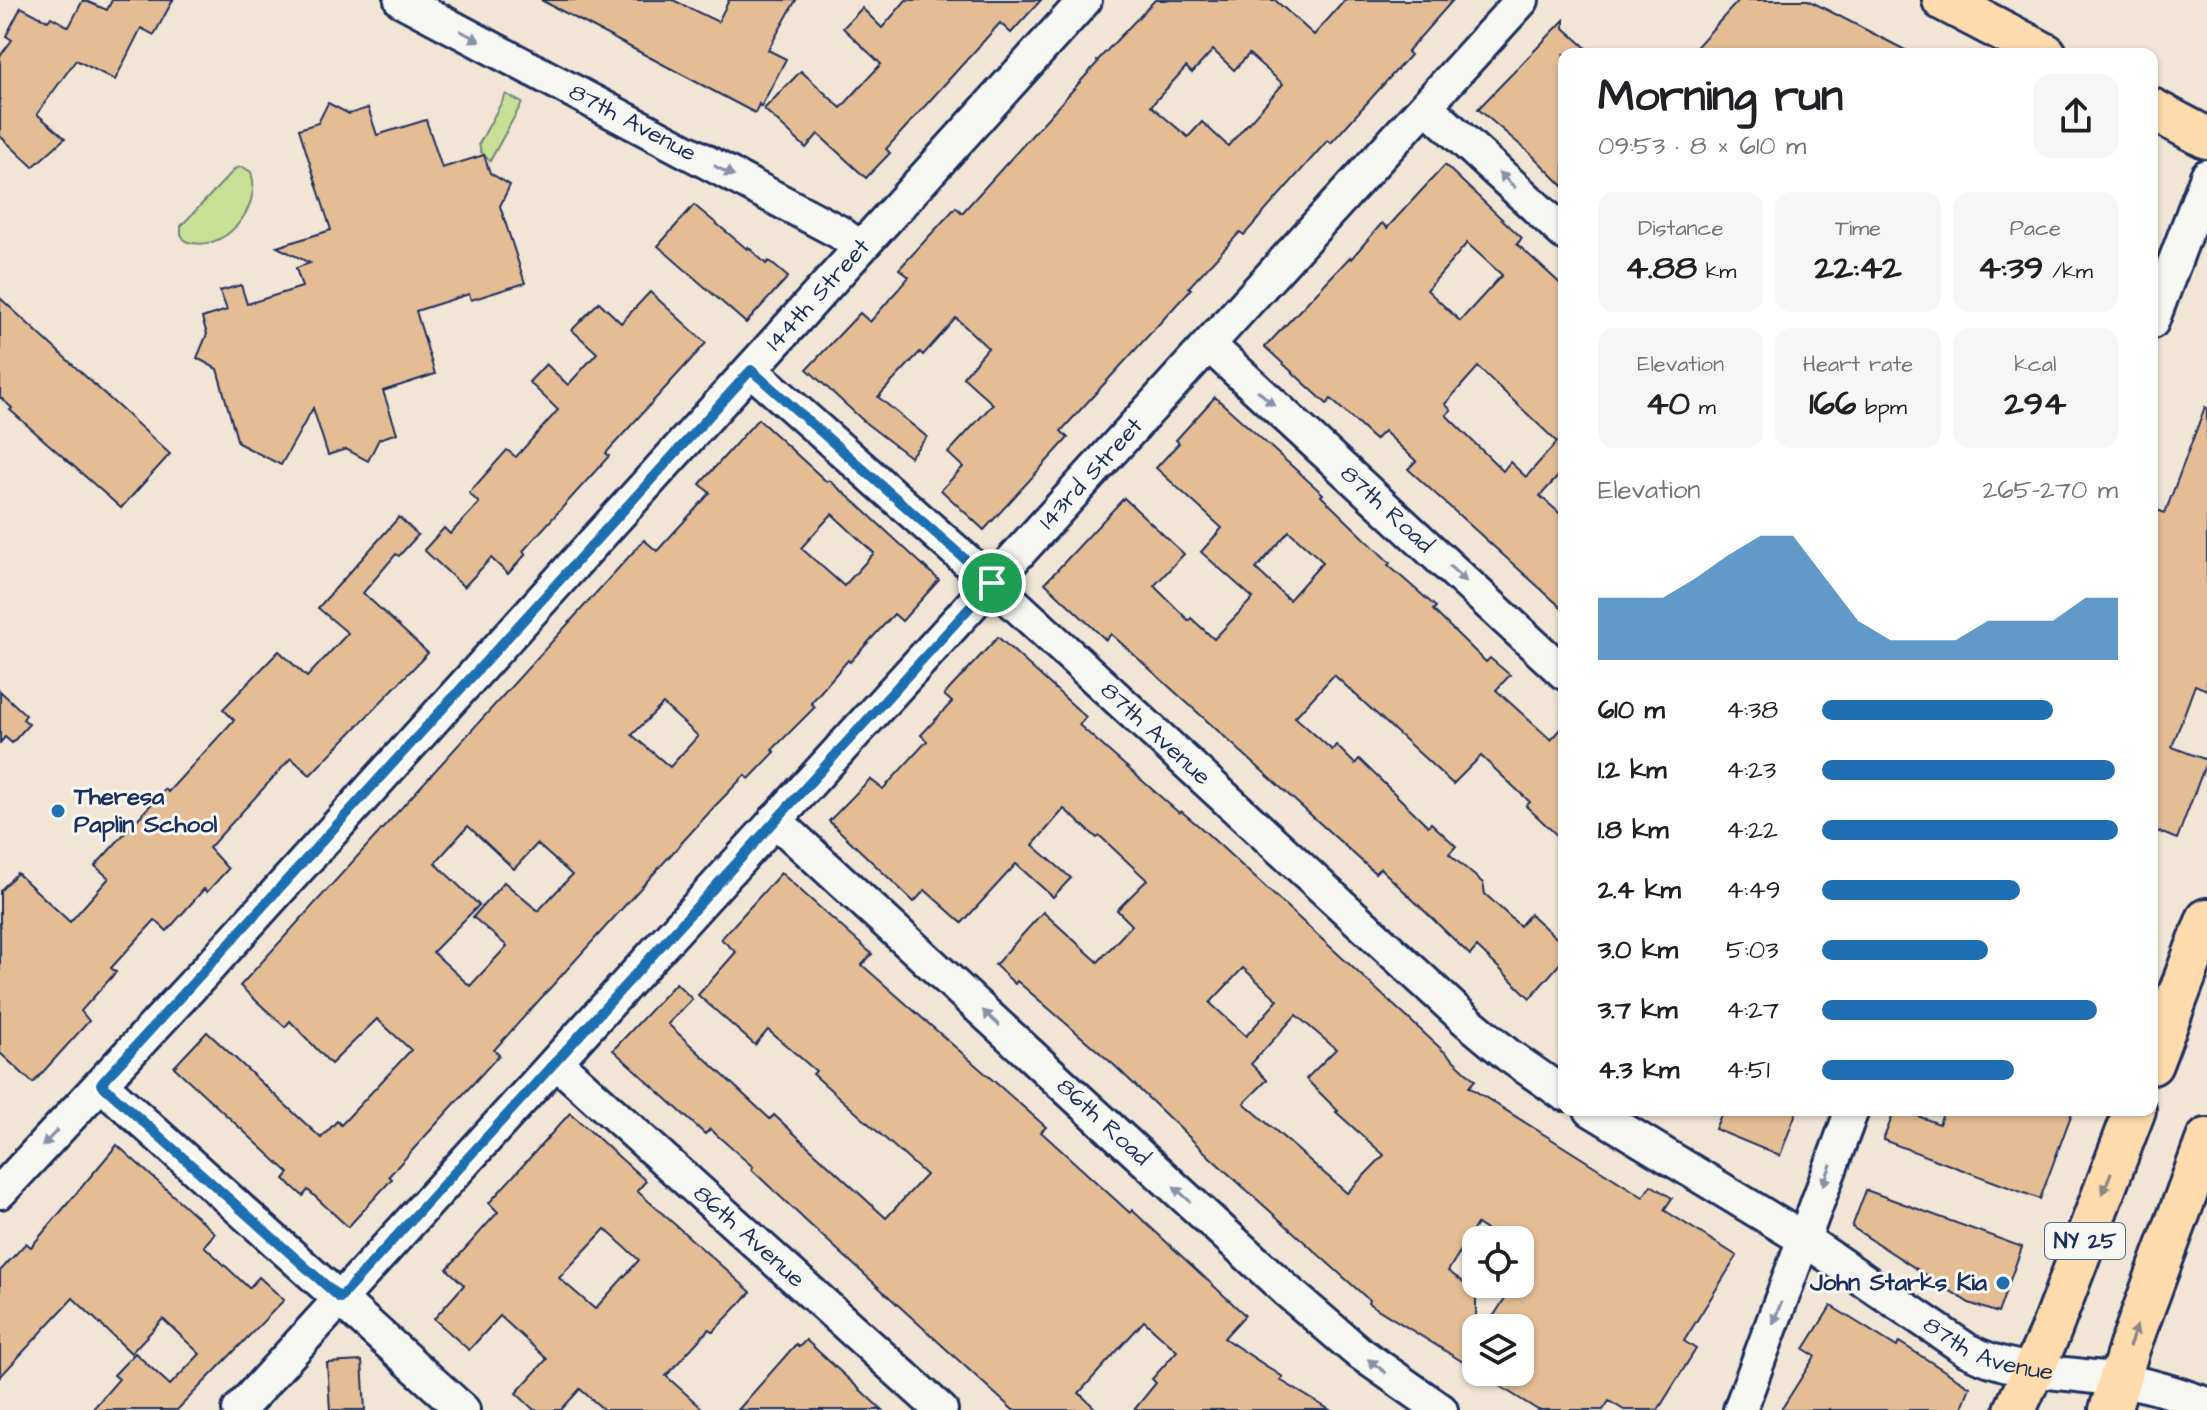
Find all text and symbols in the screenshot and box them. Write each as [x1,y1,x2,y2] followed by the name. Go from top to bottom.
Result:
[458,30,481,43] one-way arrow
[1598,67,1843,128] text: Morning run
[2034,74,2118,158] button: share
[563,75,702,170] street label: 87th Avenue
[1598,128,1806,164] text: 09:53 · 8 × 610 m
[713,164,736,177] one-way arrow
[1498,172,1517,190] one-way arrow
[1638,213,1723,244] text: Distance
[1835,213,1881,244] text: Time
[2010,213,2061,244] text: Pace
[758,231,878,359] street label: 144th Street
[1625,244,1697,292] text: 4.88
[1814,244,1902,292] text: 22:42
[1978,244,2043,292] text: 4:39
[1697,256,1736,287] text: km
[2043,256,2093,287] text: /km
[1637,349,1724,380] text: Elevation
[1803,349,1913,380] text: Heart rate
[2014,349,2056,380] text: kcal
[1645,380,1690,428] text: 40
[1809,380,1856,428] text: 166
[2004,380,2066,428] text: 294
[1257,389,1276,407] one-way arrow
[1690,392,1716,423] text: m
[1856,392,1907,423] text: bpm
[1031,410,1151,537] street label: 143rd Street
[1332,457,1441,561] street label: 87th Road
[1598,472,1700,508] text: Elevation
[1982,472,2118,508] text: 265–270 m
[958,549,1026,617] pin
[970,561,1014,605] icon: arrive
[1448,565,1467,583] one-way arrow
[1093,674,1218,794] street label: 87th Avenue
[1598,692,1665,728] text: 610 m
[1726,692,1778,728] text: 4:38
[1598,752,1666,788] text: 1.2 km
[1726,752,1776,788] text: 4:23
[73,780,217,842] place label: Theresa Paplin School
[49,802,67,820] marker: Theresa Paplin School
[1598,812,1668,848] text: 1.8 km
[1726,812,1778,848] text: 4:22
[1598,872,1681,908] text: 2.4 km
[1726,872,1781,908] text: 4:49
[1598,932,1678,968] text: 3.0 km
[1726,932,1778,968] text: 5:03
[1598,992,1678,1028] text: 3.7 km
[1726,992,1779,1028] text: 4:27
[982,1009,1001,1027] one-way arrow
[1598,1052,1679,1088] text: 4.3 km
[1726,1052,1770,1088] text: 4:51
[1049,1070,1158,1174] street label: 86th Road
[42,1128,60,1147] one-way arrow
[1820,1163,1833,1187] one-way arrow
[2100,1171,2113,1195] one-way arrow
[686,1177,812,1296] street label: 86th Avenue
[1173,1186,1192,1204] one-way arrow
[2045,1223,2125,1259] road number: NY 25
[1462,1226,1534,1386] map controls
[1462,1226,1534,1298] button: locate
[1809,1266,1988,1300] place label: John Starks Kia
[1994,1274,2012,1292] marker: John Starks Kia
[1770,1301,1783,1325] one-way arrow
[1916,1308,2055,1389] street label: 87th Avenue
[1462,1314,1534,1386] button: layers
[2128,1323,2140,1347] one-way arrow
[1367,1359,1387,1375] one-way arrow

